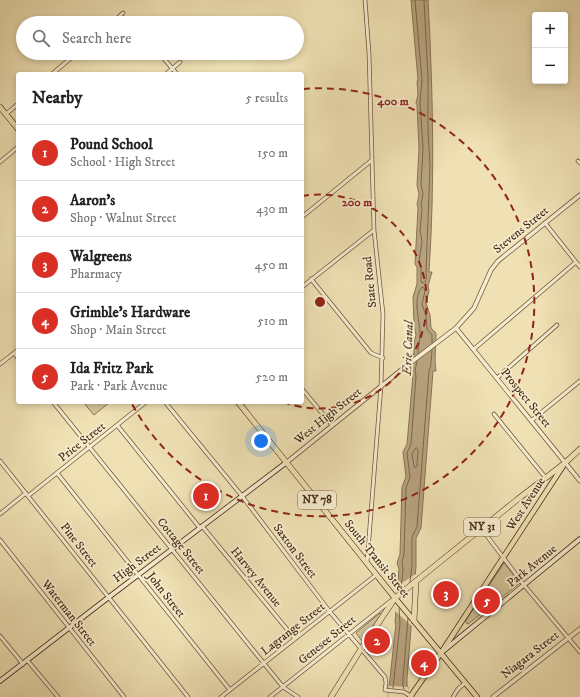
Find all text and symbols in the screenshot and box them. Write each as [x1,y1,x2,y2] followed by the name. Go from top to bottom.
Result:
[532,12,568,84] map controls
[532,12,568,48] button: +
[16,16,304,60] search box
[30,27,52,49] icon: search
[62,29,131,48] text: Search here
[532,48,568,84] button: −
[32,87,82,109] text: Nearby
[246,90,288,106] text: 5 results
[376,94,409,109] text: 400 m
[70,135,153,154] text: Pound School
[43,145,47,161] text: 1
[257,145,288,161] text: 150 m
[70,154,175,170] text: School · High Street
[70,191,115,210] text: Aaron's
[342,195,372,210] text: 200 m
[42,201,48,217] text: 2
[256,201,288,217] text: 430 m
[490,203,552,257] street label: Stevens Street
[70,210,176,226] text: Shop · Walnut Street
[70,247,132,266] text: Walgreens
[360,256,380,308] street label: State Road
[43,257,47,273] text: 3
[255,257,288,273] text: 450 m
[70,266,122,282] text: Pharmacy
[313,295,327,309] centre of rings
[70,303,190,322] text: Grimble's Hardware
[41,313,49,329] text: 4
[257,313,288,329] text: 510 m
[399,319,417,377] water label: Erie Canal
[70,322,166,338] text: Shop · Main Street
[70,359,153,378] text: Ida Fritz Park
[497,365,555,431] street label: Prospect Street
[42,369,48,385] text: 5
[256,369,288,385] text: 520 m
[70,378,168,394] text: Park · Park Avenue
[291,384,365,448] street label: West High Street
[55,419,109,465] street label: Price Street
[251,431,271,451] your location
[503,475,549,534] street label: West Avenue
[193,481,219,511] pin: 1
[298,491,336,509] road number: NY 78
[154,515,208,577] street label: Cottage Street
[341,517,413,601] street label: South Transit Street
[464,518,500,536] road number: NY 31
[57,520,101,570] street label: Pine Street
[270,521,320,581] street label: Saxton Street
[110,540,164,586] street label: High Street
[504,541,560,591] street label: Park Avenue
[227,544,285,610] street label: Harvey Avenue
[143,568,189,621] street label: John Street
[38,576,100,649] street label: Waterman Street
[433,579,459,609] pin: 3
[474,586,500,616] pin: 5
[258,599,328,659] street label: Lagrange Street
[295,612,359,668] street label: Genesee Street
[364,626,390,656] pin: 2
[498,628,562,682] street label: Niagara Street
[411,648,437,678] pin: 4

